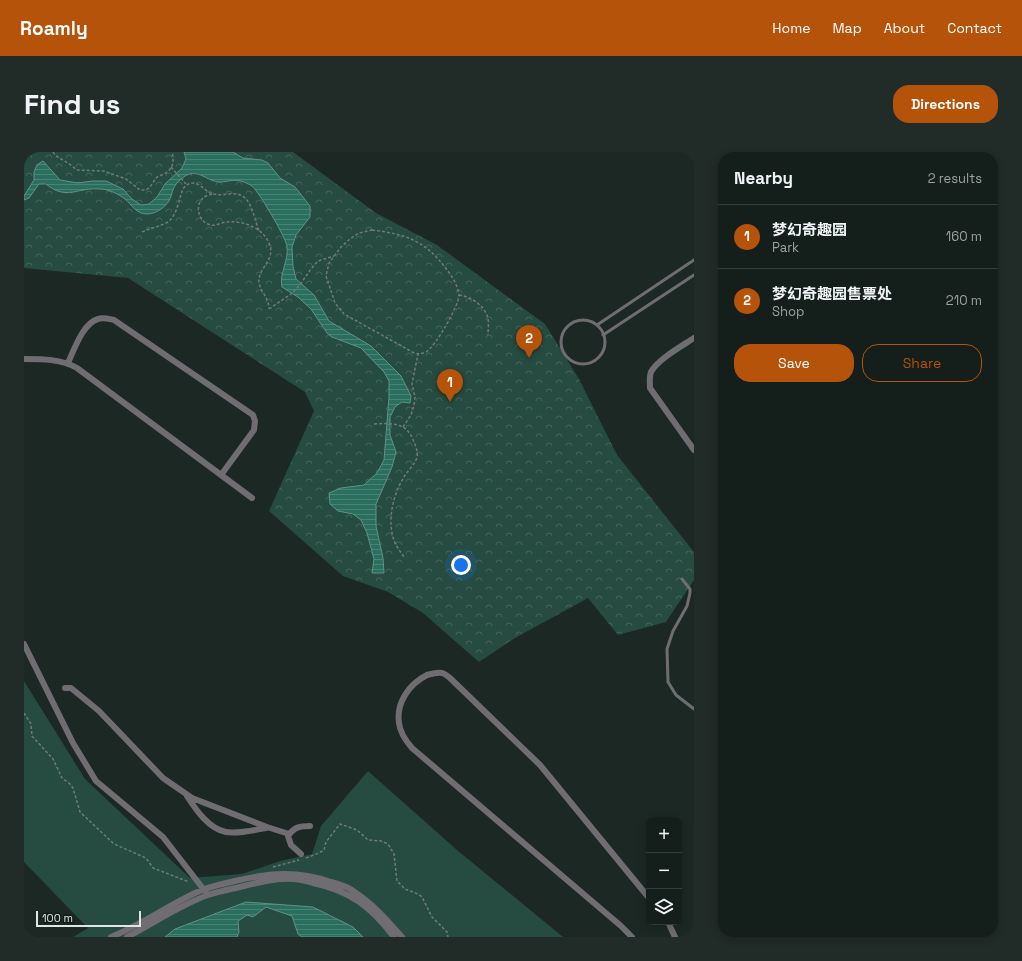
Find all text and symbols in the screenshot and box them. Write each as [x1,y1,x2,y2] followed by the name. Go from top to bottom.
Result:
[20,16,88,41] text: Roamly
[772,19,810,37] text: Home
[832,19,862,37] text: Map
[884,19,925,37] text: About
[947,19,1002,37] text: Contact
[893,85,998,123] button: Directions
[24,86,121,122] text: Find us
[734,167,793,189] text: Nearby
[928,170,982,187] text: 2 results
[772,220,847,239] text: 梦幻奇趣园
[744,228,750,245] text: 1
[946,228,982,245] text: 160 m
[772,239,799,256] text: Park
[772,284,892,303] text: 梦幻奇趣园售票处
[743,292,751,309] text: 2
[946,292,982,309] text: 210 m
[772,303,804,320] text: Shop
[516,325,542,358] pin: 2
[734,344,854,382] button: Save
[862,344,982,382] button: Share
[437,369,463,402] pin: 1
[451,555,471,575] your location
[646,817,682,925] map controls
[646,817,682,853] button: +
[646,853,682,889] button: −
[646,889,682,925] button: layers
[36,909,141,928] scale bar
[42,911,73,925] text: 100 m

